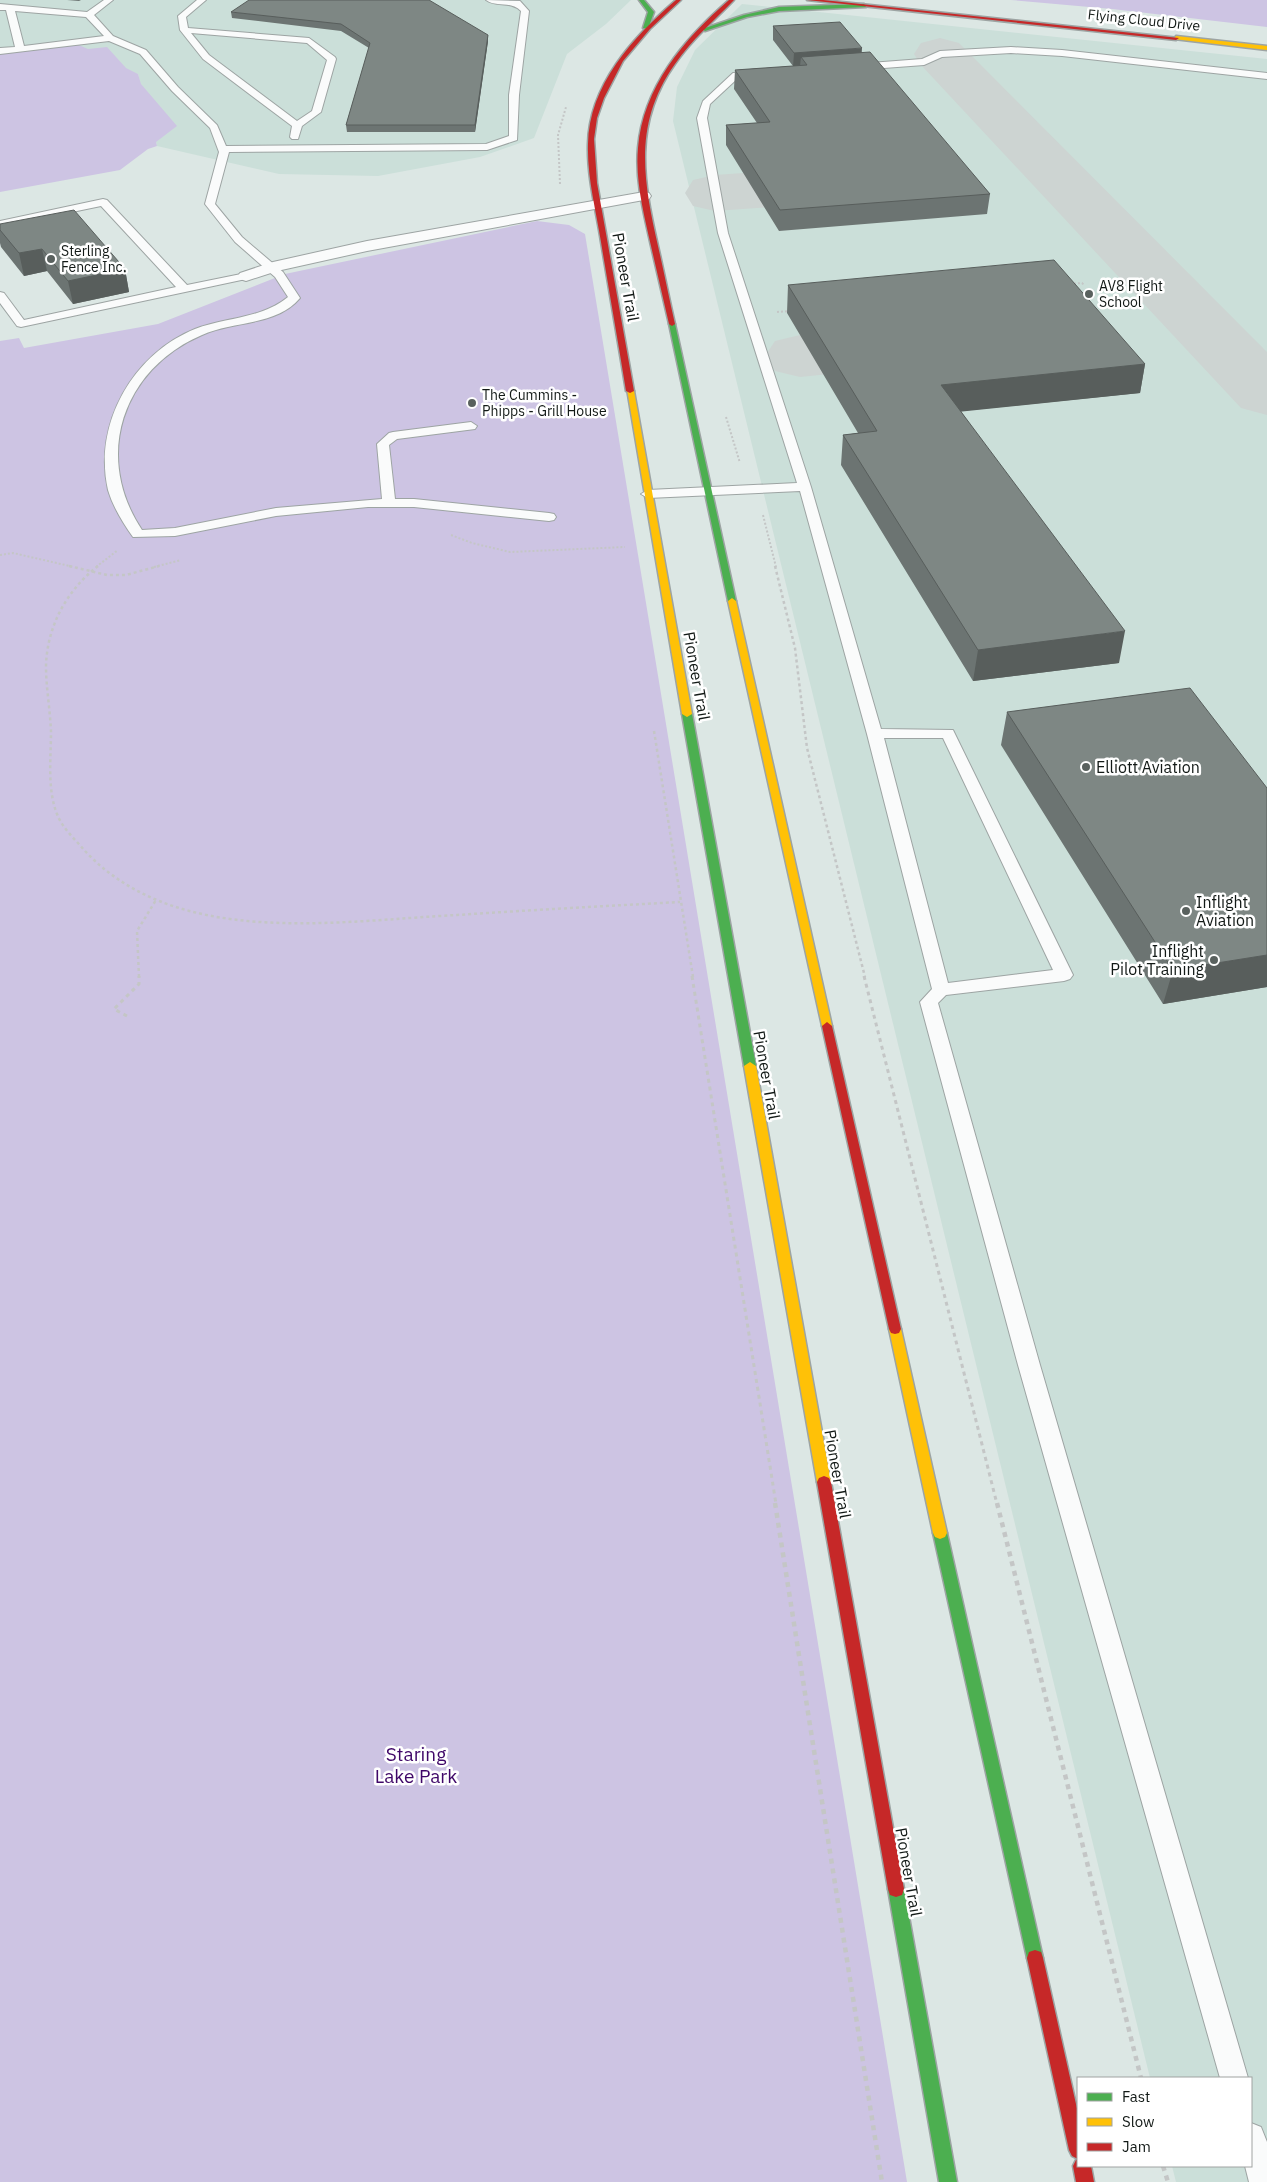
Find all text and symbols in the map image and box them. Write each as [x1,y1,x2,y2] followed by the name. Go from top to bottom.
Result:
[1087,5,1201,35] street label: Flying Cloud Drive
[608,231,644,323] street label: Pioneer Trail
[61,242,126,276] place label: Sterling Fence Inc.
[45,253,57,265] marker: Sterling Fence Inc.
[1099,277,1163,311] place label: AV8 Flight School
[1083,288,1095,300] marker: AV8 Flight School
[482,386,607,420] place label: The Cummins - Phipps - Grill House
[466,397,478,409] marker: The Cummins - Phipps - Grill House
[679,630,715,722] street label: Pioneer Trail
[1096,757,1200,777] place label: Elliott Aviation
[1080,761,1092,773] marker: Elliott Aviation
[1196,892,1254,930] place label: Inflight Aviation
[1180,905,1192,917] marker: Inflight Aviation
[1110,941,1205,979] place label: Inflight Pilot Training
[1208,954,1220,966] marker: Inflight Pilot Training
[749,1029,785,1121] street label: Pioneer Trail
[820,1428,856,1520] street label: Pioneer Trail
[375,1742,457,1788] park label: Staring Lake Park
[891,1826,927,1918] street label: Pioneer Trail
[1077,2077,1252,2167] legend
[1122,2087,1150,2106] text: Fast
[1122,2112,1155,2131] text: Slow
[1122,2137,1151,2156] text: Jam

